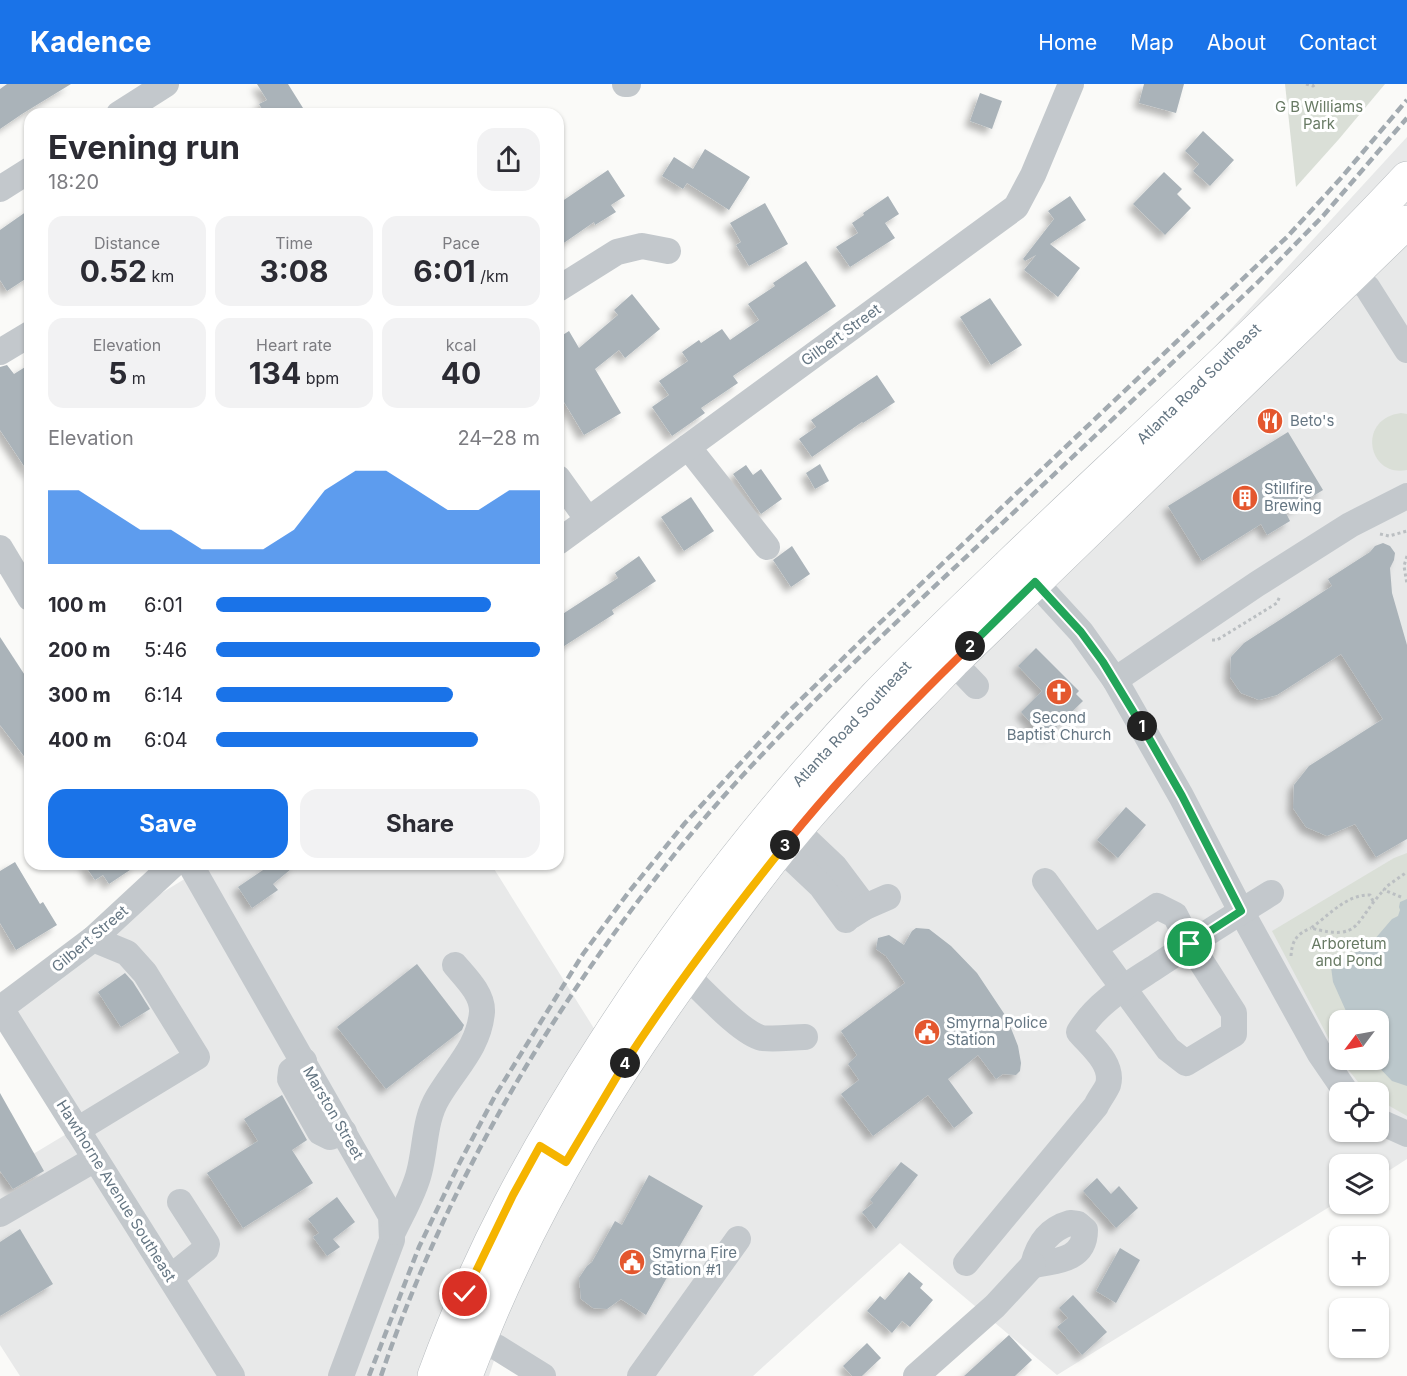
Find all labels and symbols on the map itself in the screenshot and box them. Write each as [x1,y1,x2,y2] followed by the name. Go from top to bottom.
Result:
[1275,97,1363,133] park label: G B Williams Park
[797,299,884,370] street label: Gilbert Street
[1133,319,1265,448] street label: Atlanta Road Southeast
[1255,406,1285,436] restaurant icon: Beto's
[1290,411,1335,430] place label: Beto's
[1264,479,1322,515] place label: Stillfire Brewing
[1230,483,1260,513] building icon: Stillfire Brewing
[955,631,985,661] pin: 2
[788,657,915,791] street label: Atlanta Road Southeast
[1044,677,1074,707] church icon: Second Baptist Church
[1007,708,1111,744] place label: Second Baptist Church
[1127,711,1157,741] pin: 1
[770,830,800,860] pin: 3
[48,901,132,976] street label: Gilbert Street
[1164,918,1215,969] pin
[1311,934,1387,970] park label: Arboretum and Pond
[1329,1010,1389,1070] north arrow
[946,1013,1047,1049] place label: Smyrna Police Station
[912,1017,942,1047] public building icon: Smyrna Police Station
[610,1048,640,1078] pin: 4
[299,1063,368,1163] street label: Marston Street
[53,1096,180,1285] street label: Hawthorne Avenue Southeast
[652,1243,737,1279] place label: Smyrna Fire Station #1
[617,1247,647,1277] public building icon: Smyrna Fire Station #1
[439,1268,490,1319] pin

